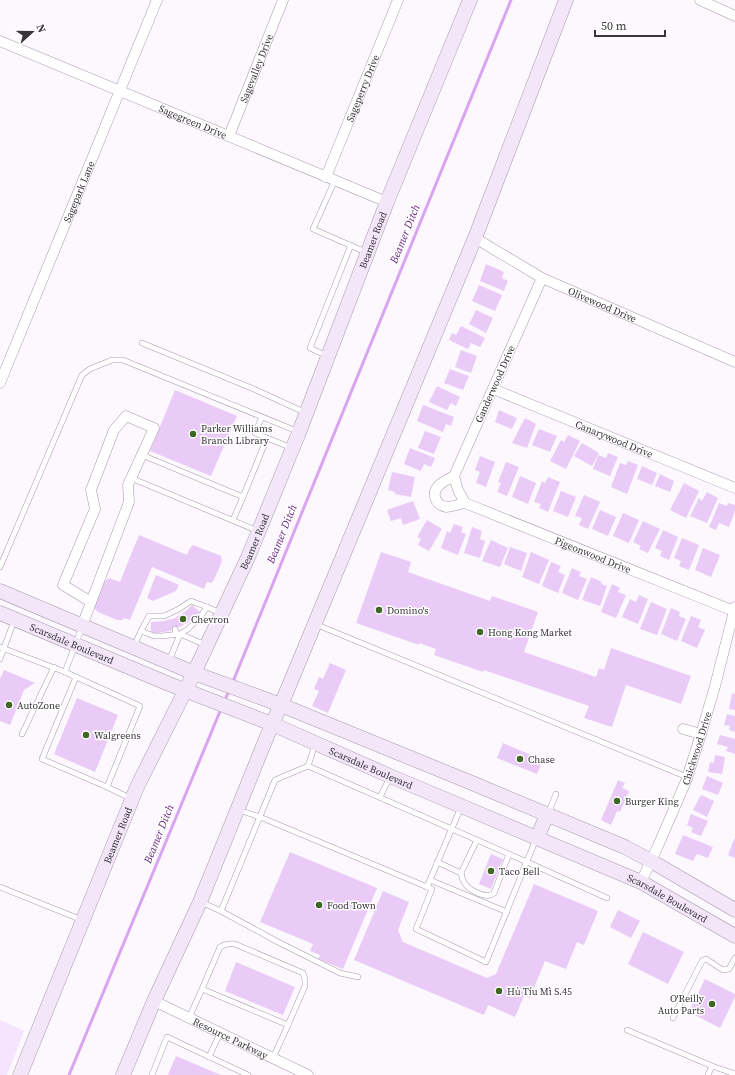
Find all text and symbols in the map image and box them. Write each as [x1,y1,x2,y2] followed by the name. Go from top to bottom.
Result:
[12,12,52,52] north arrow
[595,12,665,38] scale bar
[601,18,627,34] text: 50 m
[32,22,49,35] text: N
[236,32,275,104] street label: Sagevalley Drive
[343,53,382,124] street label: Sageperry Drive
[157,101,229,141] street label: Sagegreen Drive
[60,159,97,224] street label: Sagepark Lane
[386,202,424,267] water label: Beamer Ditch
[356,209,389,270] street label: Beamer Road
[566,284,639,325] street label: Olivewood Drive
[472,343,518,425] street label: Ganderwood Drive
[574,417,655,460] street label: Canarywood Drive
[201,422,272,447] place label: Parker Williams Branch Library
[188,429,198,439] marker: Parker Williams Branch Library
[263,502,301,567] water label: Beamer Ditch
[237,511,272,572] street label: Beamer Road
[553,533,633,576] street label: Pigeonwood Drive
[387,604,429,617] place label: Domino's
[374,605,384,615] marker: Domino's
[191,613,229,626] place label: Chevron
[178,614,188,624] marker: Chevron
[28,620,116,667] street label: Scarsdale Boulevard
[488,626,573,639] place label: Hong Kong Market
[475,627,485,637] marker: Hong Kong Market
[17,699,60,712] place label: AutoZone
[4,700,14,710] marker: AutoZone
[679,710,714,787] street label: Chickwood Drive
[94,729,141,742] place label: Walgreens
[81,730,91,740] marker: Walgreens
[327,744,415,792] street label: Scarsdale Boulevard
[528,753,555,766] place label: Chase
[515,754,525,764] marker: Chase
[625,795,679,808] place label: Burger King
[612,796,622,806] marker: Burger King
[140,802,178,867] water label: Beamer Ditch
[100,805,135,865] street label: Beamer Road
[499,865,540,878] place label: Taco Bell
[486,866,496,876] marker: Taco Bell
[625,870,710,926] street label: Scarsdale Boulevard
[327,899,376,912] place label: Food Town
[314,900,324,910] marker: Food Town
[507,985,572,998] place label: Hủ Tíu Mì S.45
[494,986,504,996] marker: Hủ Tíu Mì S.45
[658,992,705,1017] place label: O'Reilly Auto Parts
[707,999,717,1009] marker: O'Reilly Auto Parts
[191,1014,271,1062] street label: Resource Parkway

